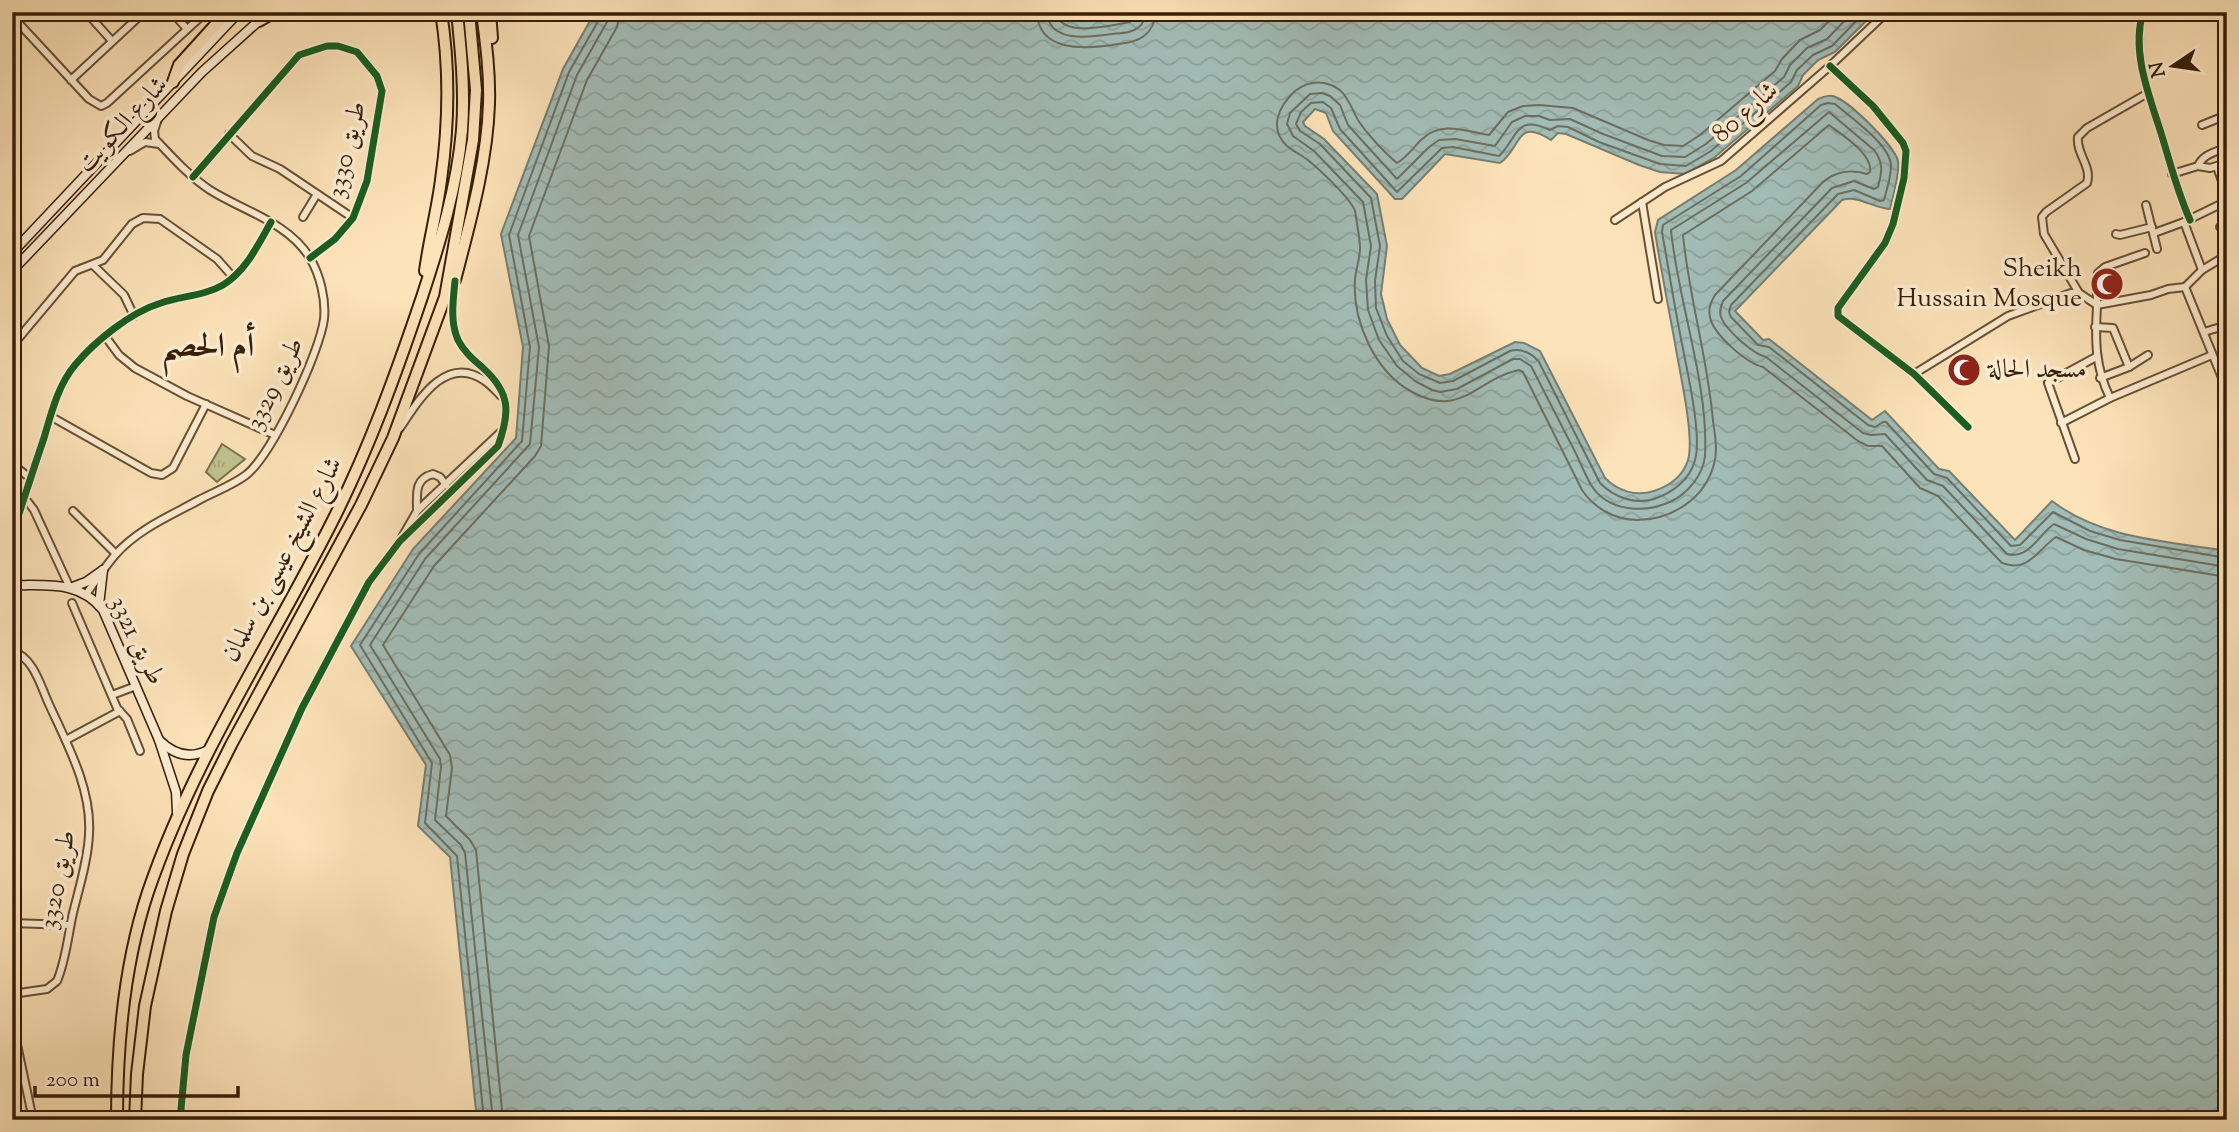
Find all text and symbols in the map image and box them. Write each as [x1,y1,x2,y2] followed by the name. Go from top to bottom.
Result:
[2138,32,2208,102] north arrow
[2144,59,2174,80] text: N
[69,69,178,182] street label: شارع الكويت
[1705,74,1788,153] street label: شارع 80
[319,98,377,202] street label: طريق 3330
[1896,251,2082,318] place label: Sheikh Hussain Mosque
[2088,265,2126,303] mosque icon: Sheikh Hussain Mosque
[161,321,255,378] district label: أم الحصم
[238,331,314,437] street label: طريق 3329
[1945,351,1983,389] mosque icon: مسجد الحالة
[1986,352,2087,389] place label: مسجد الحالة
[213,451,355,671] street label: شارع الشيخ عيسى بن سلمان
[99,590,173,692] street label: طريق 3321
[31,827,87,933] street label: طريق 3320
[35,1055,238,1099] scale bar
[46,1066,100,1096] text: 200 m

